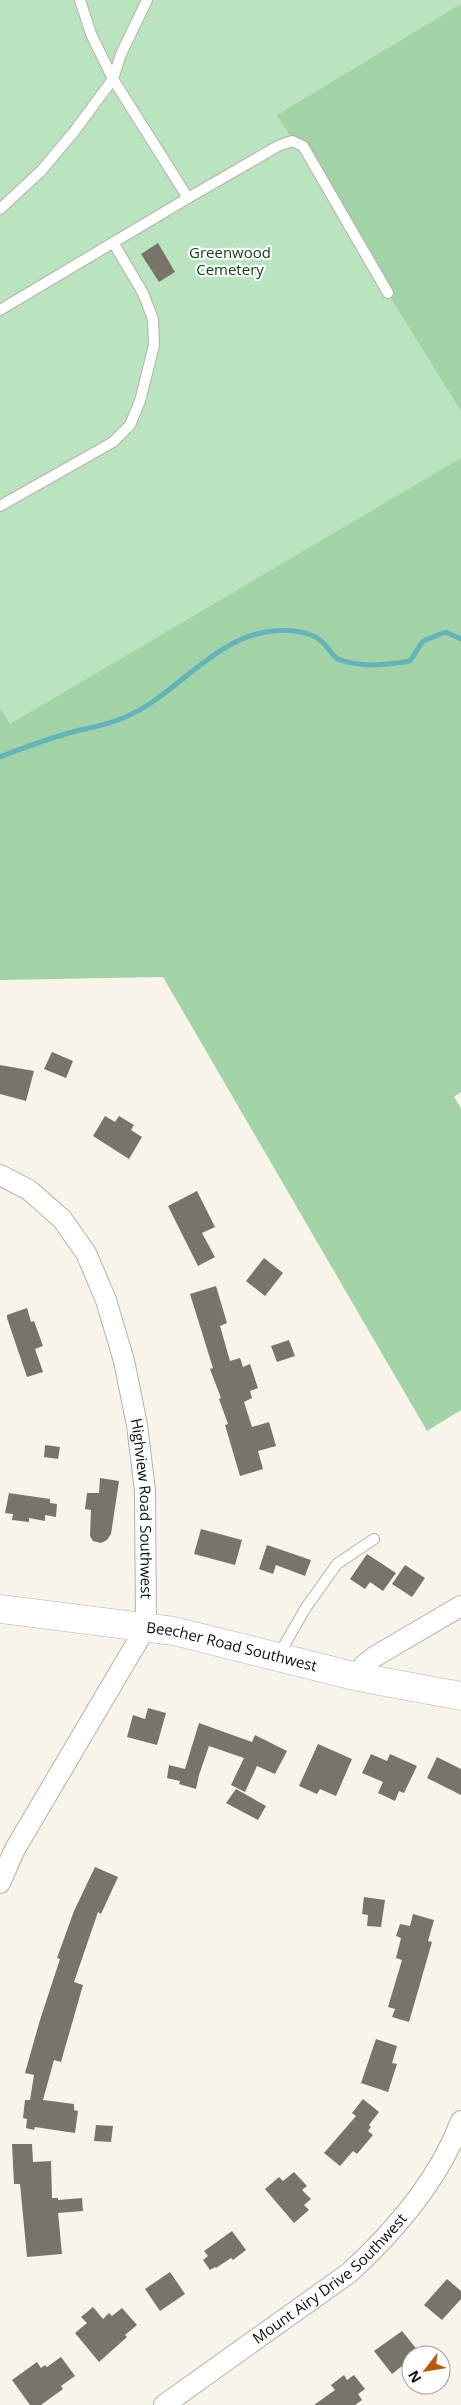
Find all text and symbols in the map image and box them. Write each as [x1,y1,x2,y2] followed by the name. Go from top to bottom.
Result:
[189,242,271,279] park label: Greenwood Cemetery
[127,1416,157,1599] street label: Highview Road Southwest
[145,1617,319,1675] street label: Beecher Road Southwest
[248,2209,411,2348] street label: Mount Airy Drive Southwest
[401,2345,451,2395] north arrow
[403,2367,426,2387] text: N

